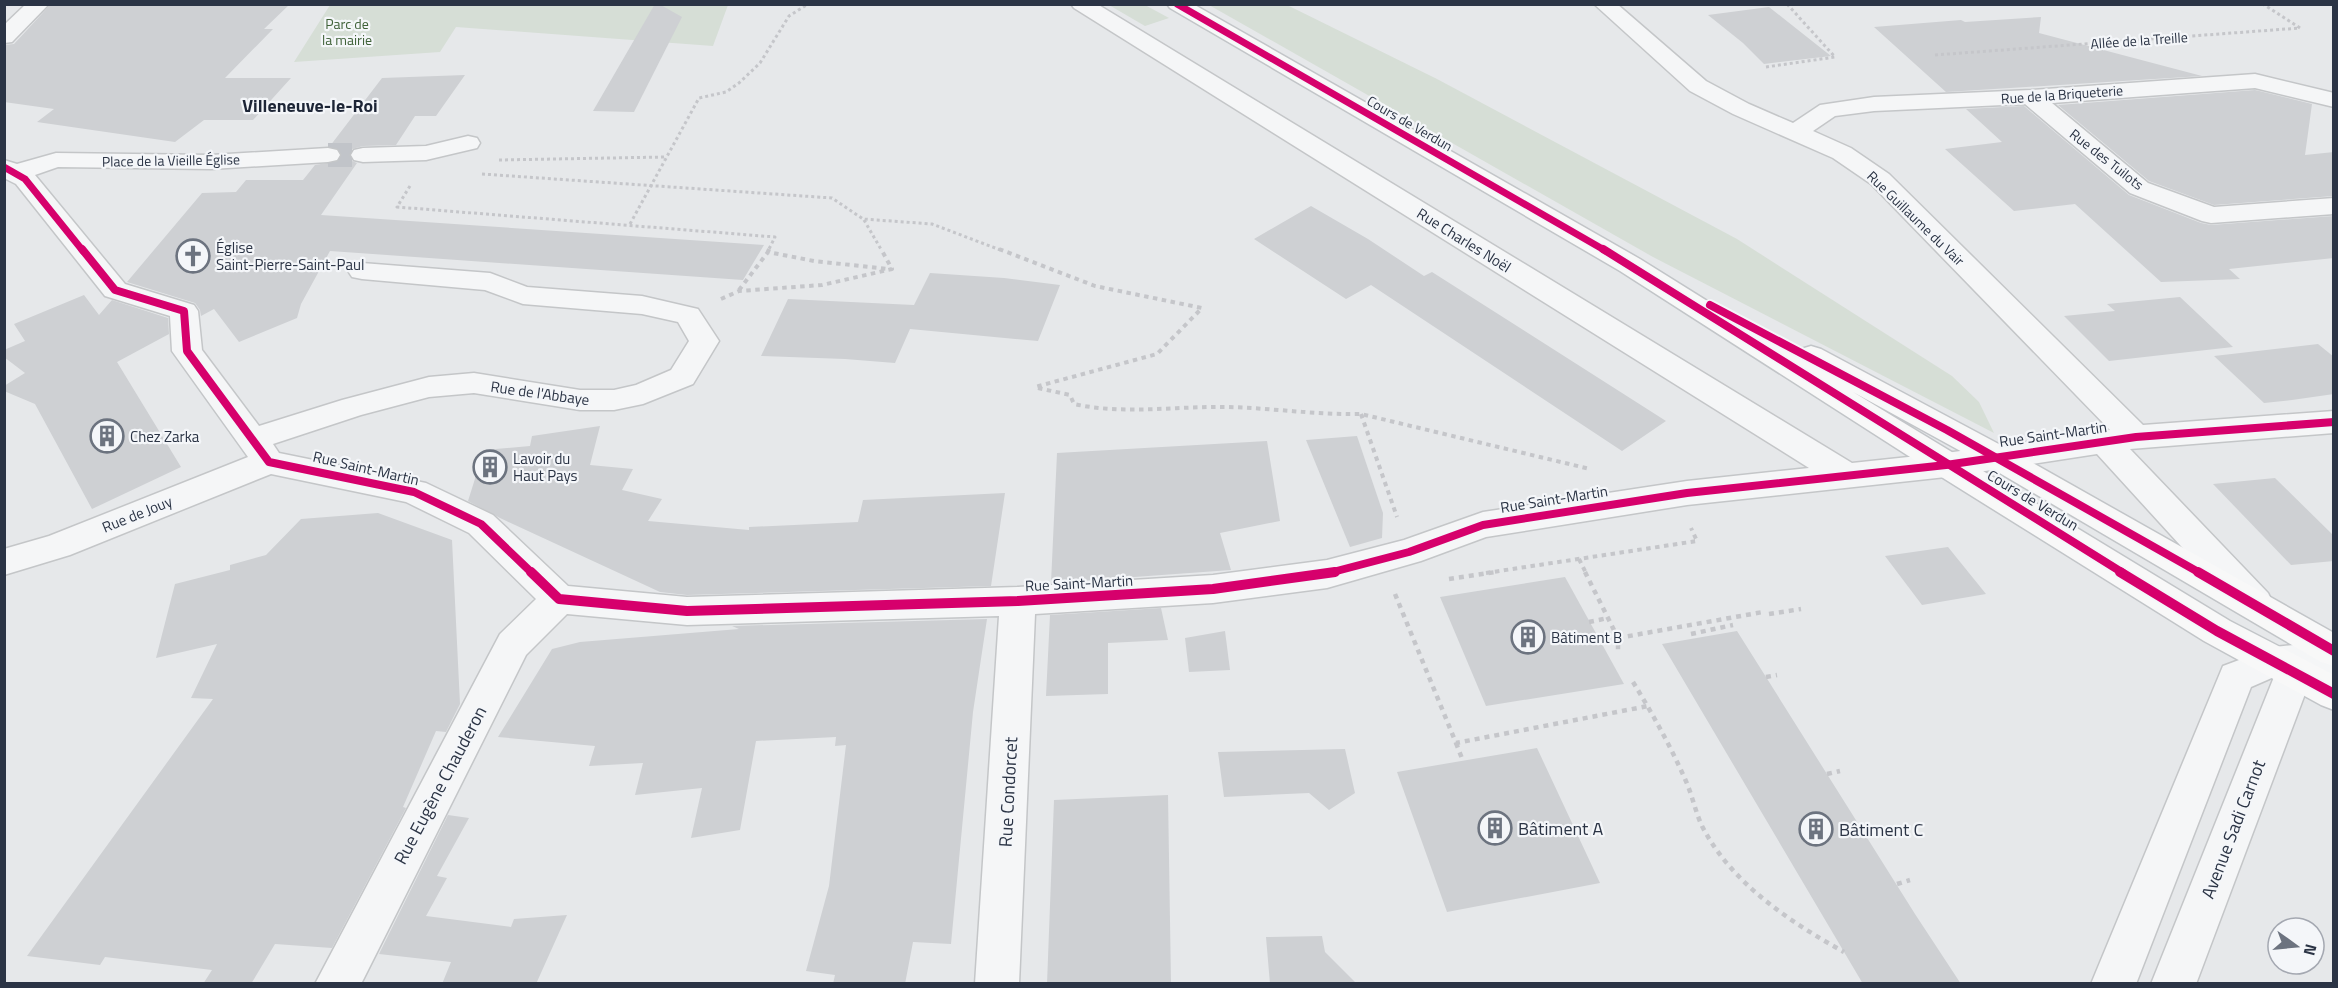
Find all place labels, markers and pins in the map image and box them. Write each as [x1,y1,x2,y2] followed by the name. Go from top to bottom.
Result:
[216,236,364,276] place label: Église Saint-Pierre-Saint-Paul
[175,238,211,274] church icon: Église Saint-Pierre-Saint-Paul
[89,418,125,454] building icon: Chez Zarka
[130,425,200,448] place label: Chez Zarka
[513,447,578,487] place label: Lavoir du Haut Pays
[472,449,508,485] building icon: Lavoir du Haut Pays
[1510,619,1546,655] building icon: Bâtiment B
[1551,626,1622,649] place label: Bâtiment B
[1477,810,1513,846] building icon: Bâtiment A
[1798,811,1834,847] building icon: Bâtiment C
[1518,815,1603,842] place label: Bâtiment A
[1839,816,1923,843] place label: Bâtiment C

